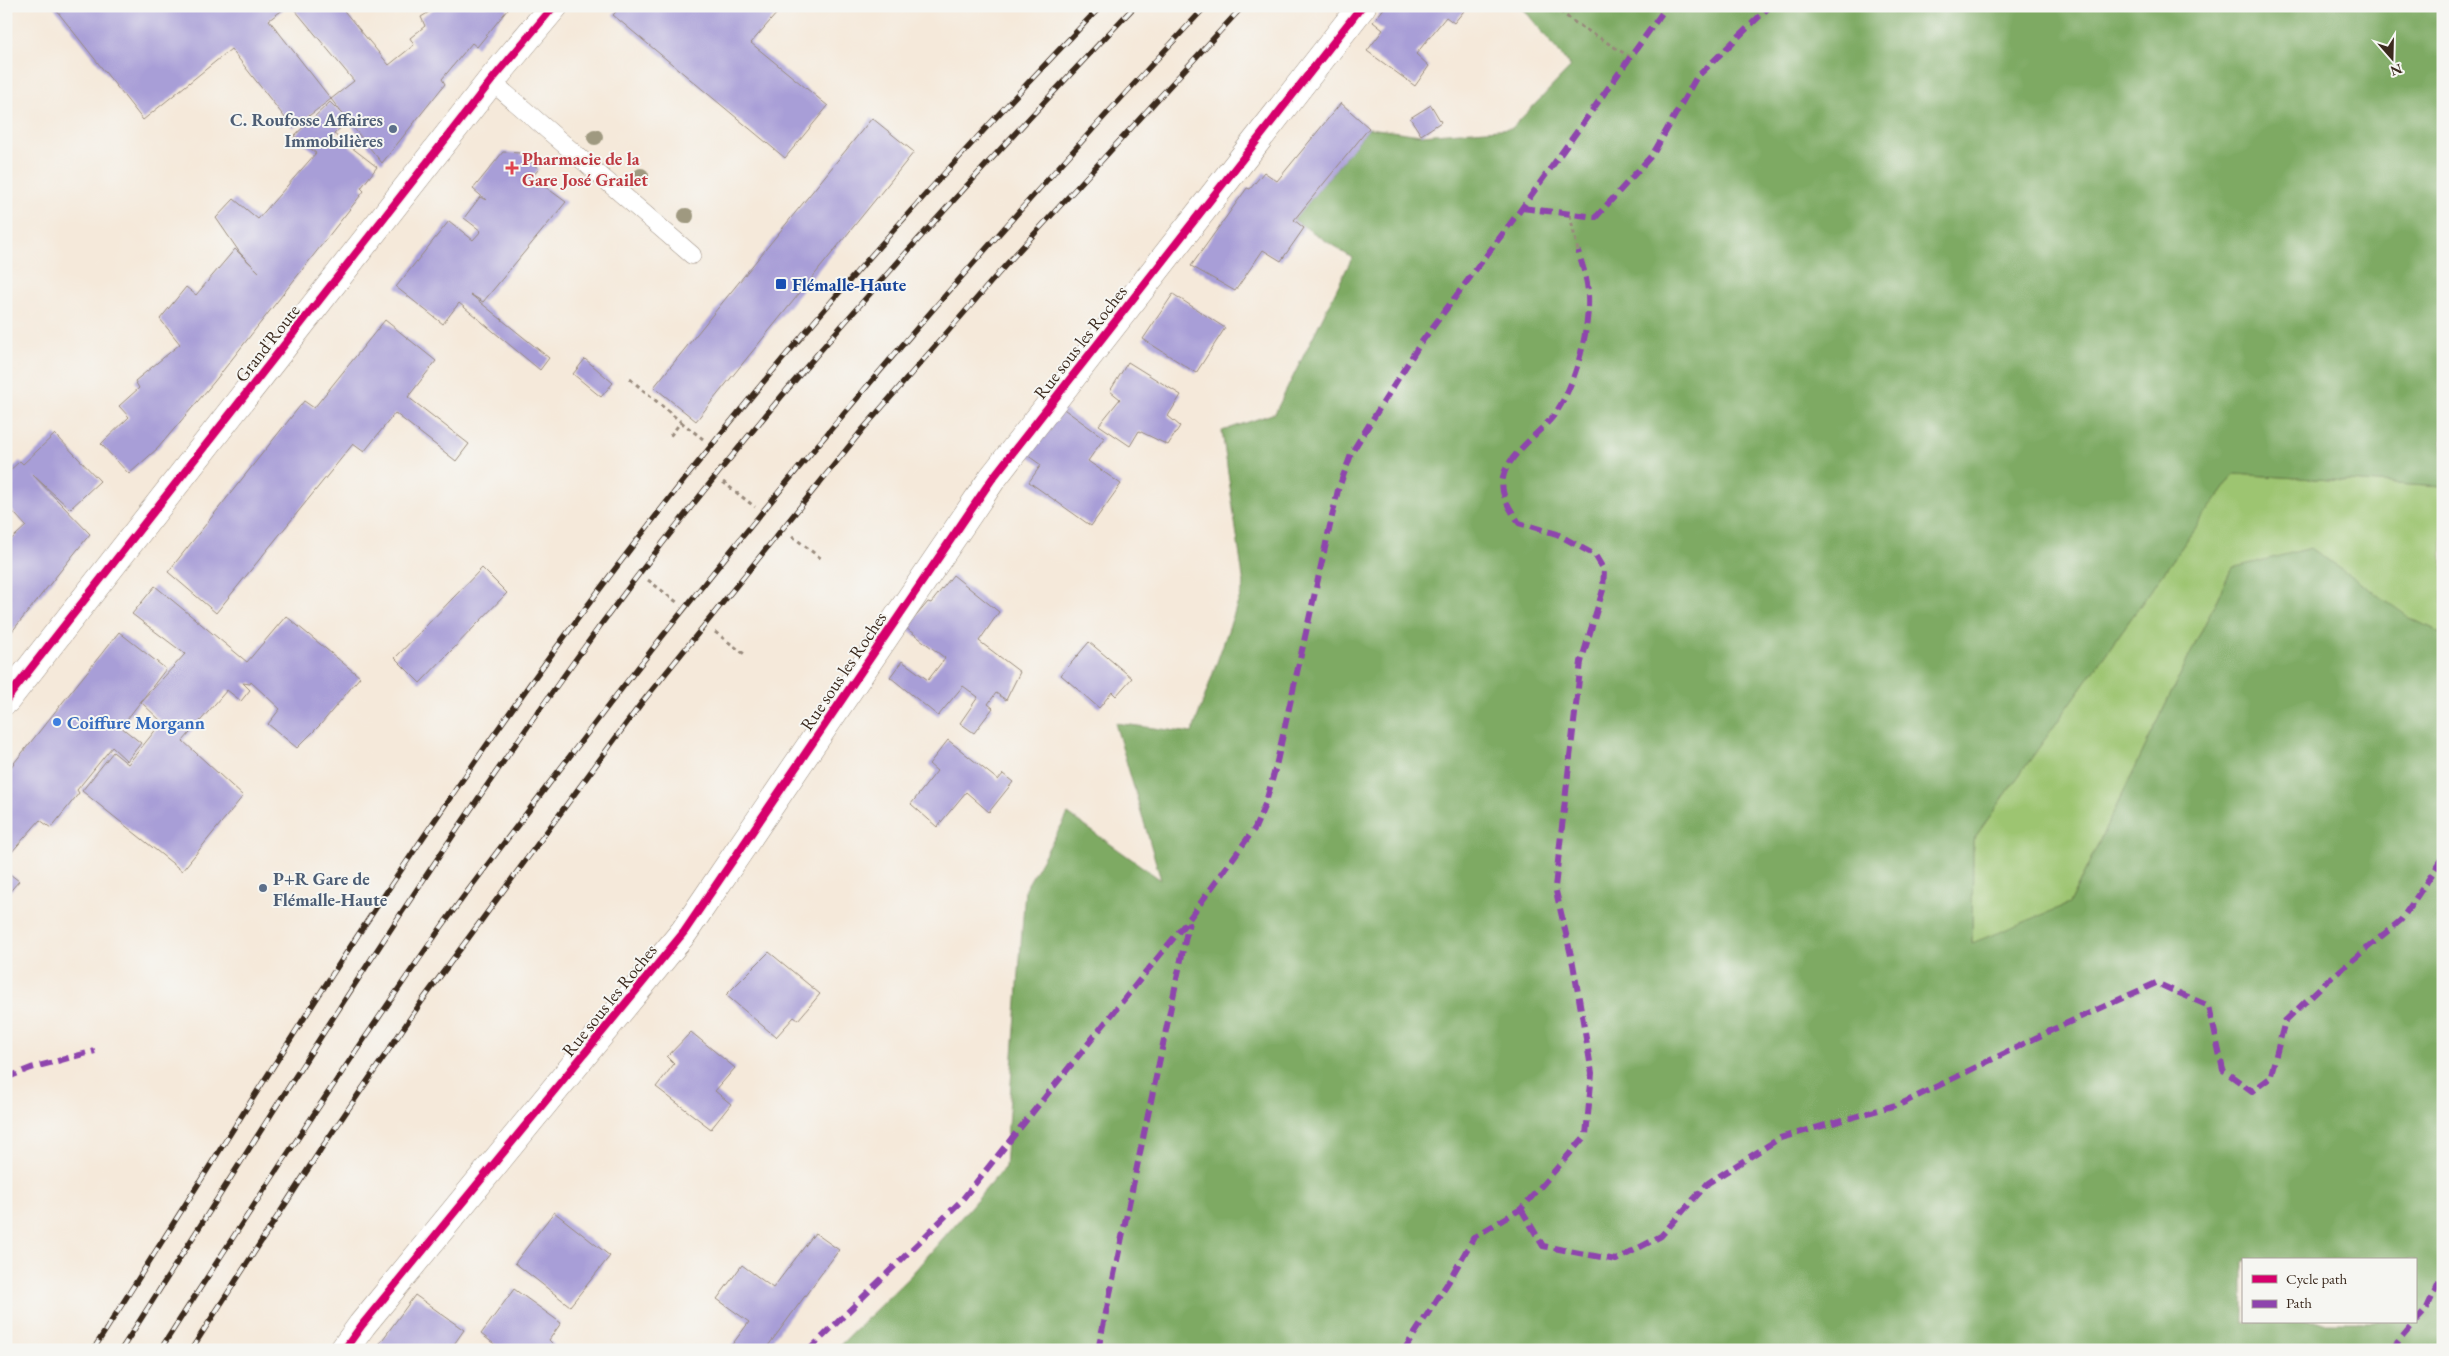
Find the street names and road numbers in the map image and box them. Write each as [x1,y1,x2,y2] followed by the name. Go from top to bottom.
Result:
[1028,280,1132,404] street label: Rue sous les Roches
[229,299,305,387] street label: Grand'Route
[795,607,891,735] street label: Rue sous les Roches
[556,939,662,1061] street label: Rue sous les Roches

